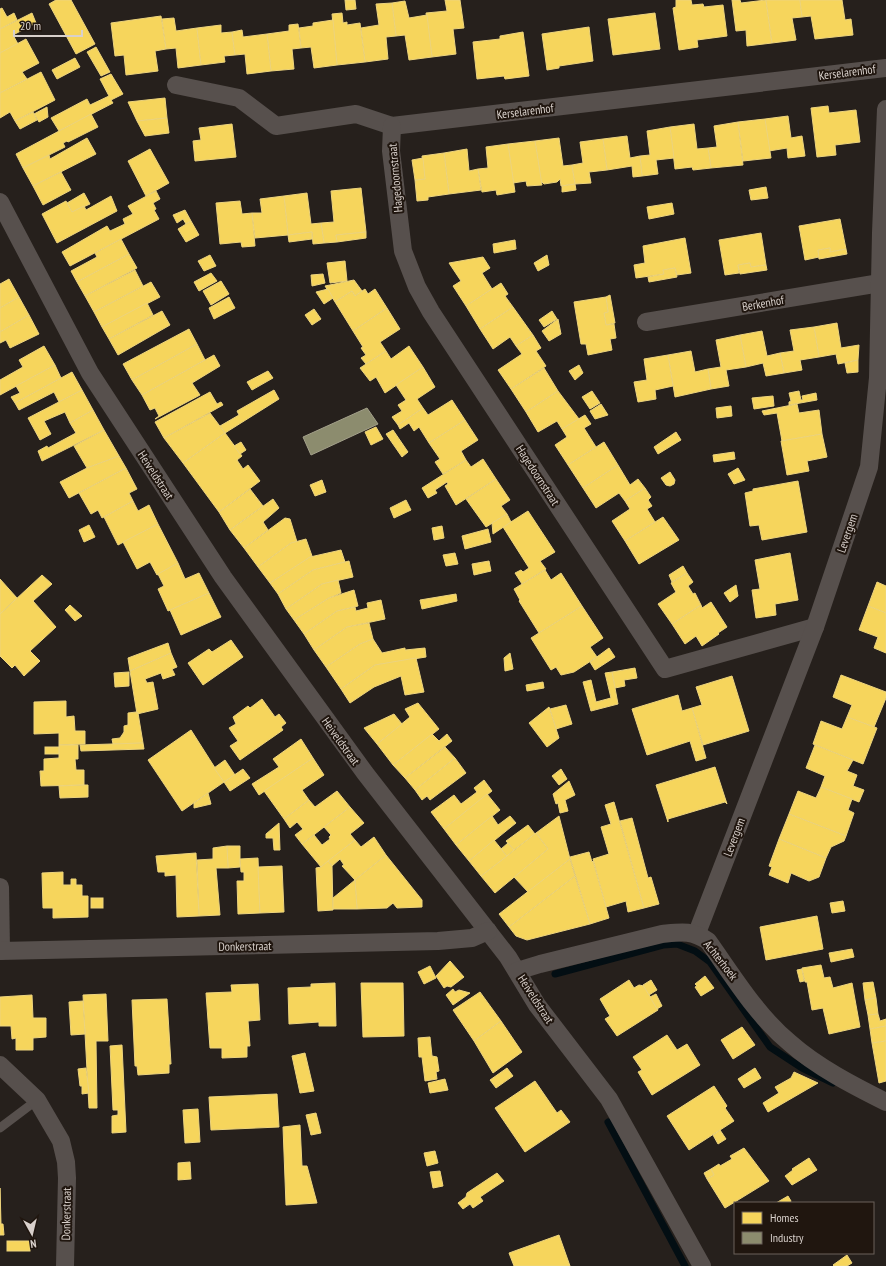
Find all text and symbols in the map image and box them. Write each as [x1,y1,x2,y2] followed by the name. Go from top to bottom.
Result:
[14,12,82,38] scale bar
[20,18,41,33] text: 20 m
[818,61,877,83] street label: Kerselarenhof
[496,100,555,122] street label: Kerselarenhof
[384,142,405,213] street label: Hagedoornstraat
[741,292,786,314] street label: Berkenhof
[513,442,563,509] street label: Hagedoornstraat
[135,448,178,503] street label: Heiveldstraat
[833,511,861,554] street label: Levergem
[319,714,364,768] street label: Heiveldstraat
[720,815,748,858] street label: Levergem
[701,937,741,983] street label: Achterhoek
[218,938,272,954] street label: Donkerstraat
[515,972,558,1027] street label: Heiveldstraat
[58,1187,74,1241] street label: Donkerstraat
[734,1202,874,1254] legend
[770,1210,798,1225] text: Homes
[12,1214,52,1254] north arrow
[770,1230,804,1245] text: Industry
[29,1237,37,1251] text: N

